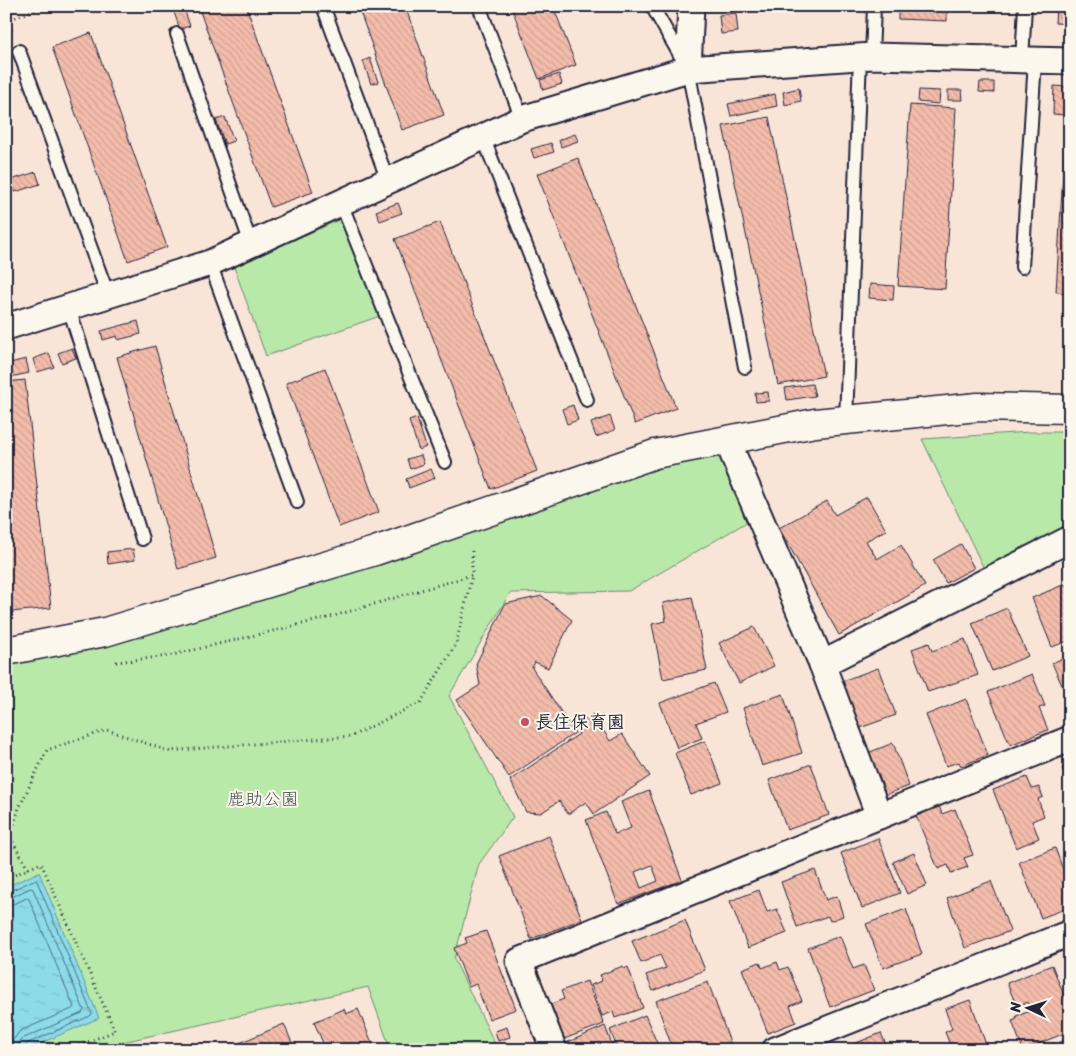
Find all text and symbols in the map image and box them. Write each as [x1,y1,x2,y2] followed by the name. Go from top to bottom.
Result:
[535,706,625,738] place label: 長住保育園
[519,716,531,728] marker: 長住保育園
[227,783,299,815] park label: 鹿助公園
[1004,984,1054,1034] north arrow
[1003,1001,1028,1014] text: N

